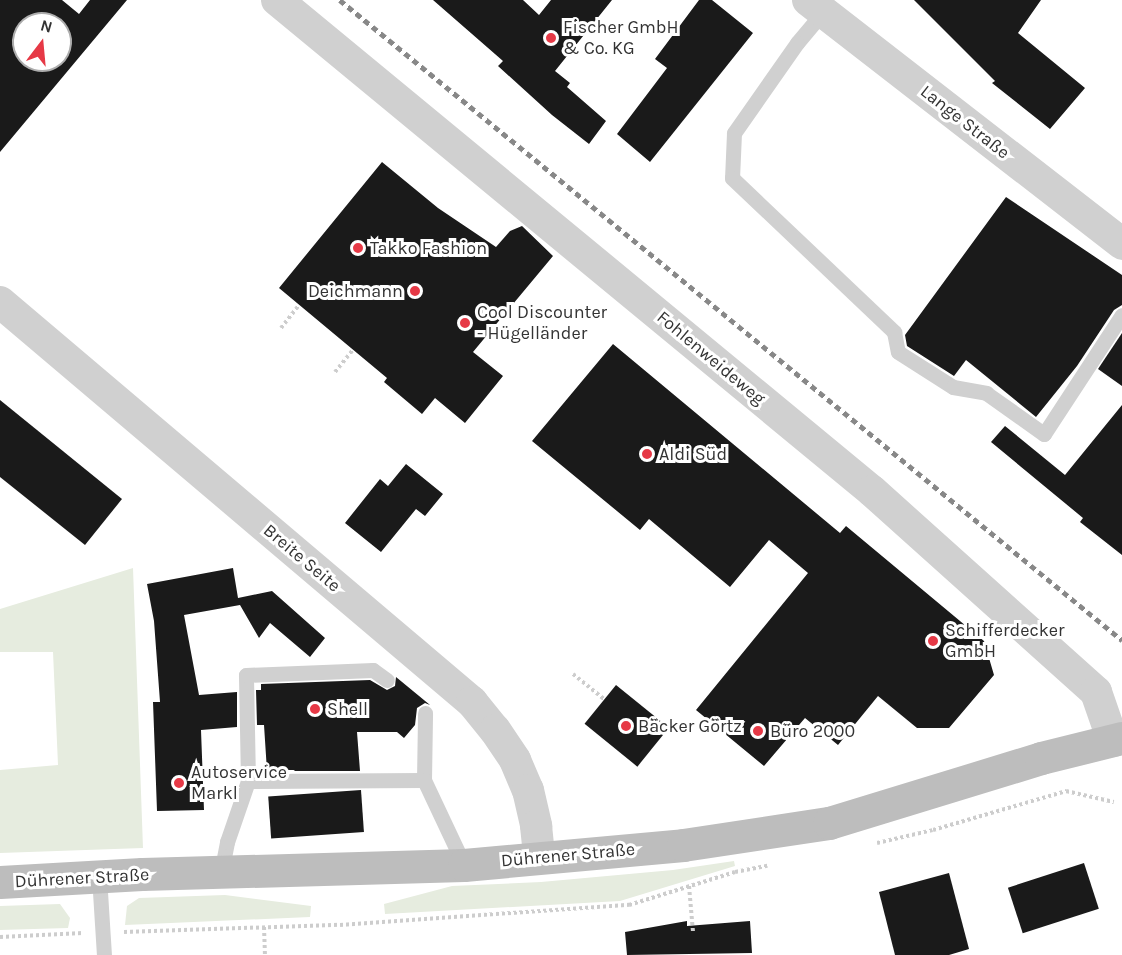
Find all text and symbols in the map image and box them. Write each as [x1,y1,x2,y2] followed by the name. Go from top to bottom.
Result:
[12,12,72,72] north arrow
[38,15,55,37] text: N
[563,17,679,60] place label: Fischer GmbH & Co. KG
[544,31,558,45] marker: Fischer GmbH & Co. KG
[916,80,1014,164] street label: Lange Straße
[370,237,487,259] place label: Takko Fashion
[351,241,365,255] marker: Takko Fashion
[308,280,403,302] place label: Deichmann
[408,284,422,298] marker: Deichmann
[477,302,607,344] place label: Cool Discounter - Hügelländer
[652,306,770,410] street label: Fohlenweideweg
[458,316,472,330] marker: Cool Discounter - Hügelländer
[659,443,727,465] place label: Aldi Süd
[640,447,654,461] marker: Aldi Süd
[259,519,345,597] street label: Breite Seite
[945,620,1065,662] place label: Schifferdecker GmbH
[926,634,940,648] marker: Schifferdecker GmbH
[327,698,368,720] place label: Shell
[308,702,322,716] marker: Shell
[638,715,742,737] place label: Bäcker Görtz
[619,719,633,733] marker: Bäcker Görtz
[770,720,855,742] place label: Büro 2000
[751,724,765,738] marker: Büro 2000
[191,762,287,804] place label: Autoservice Markl
[172,776,186,790] marker: Autoservice Markl
[500,838,636,872] street label: Dührener Straße
[14,864,150,892] street label: Dührener Straße

